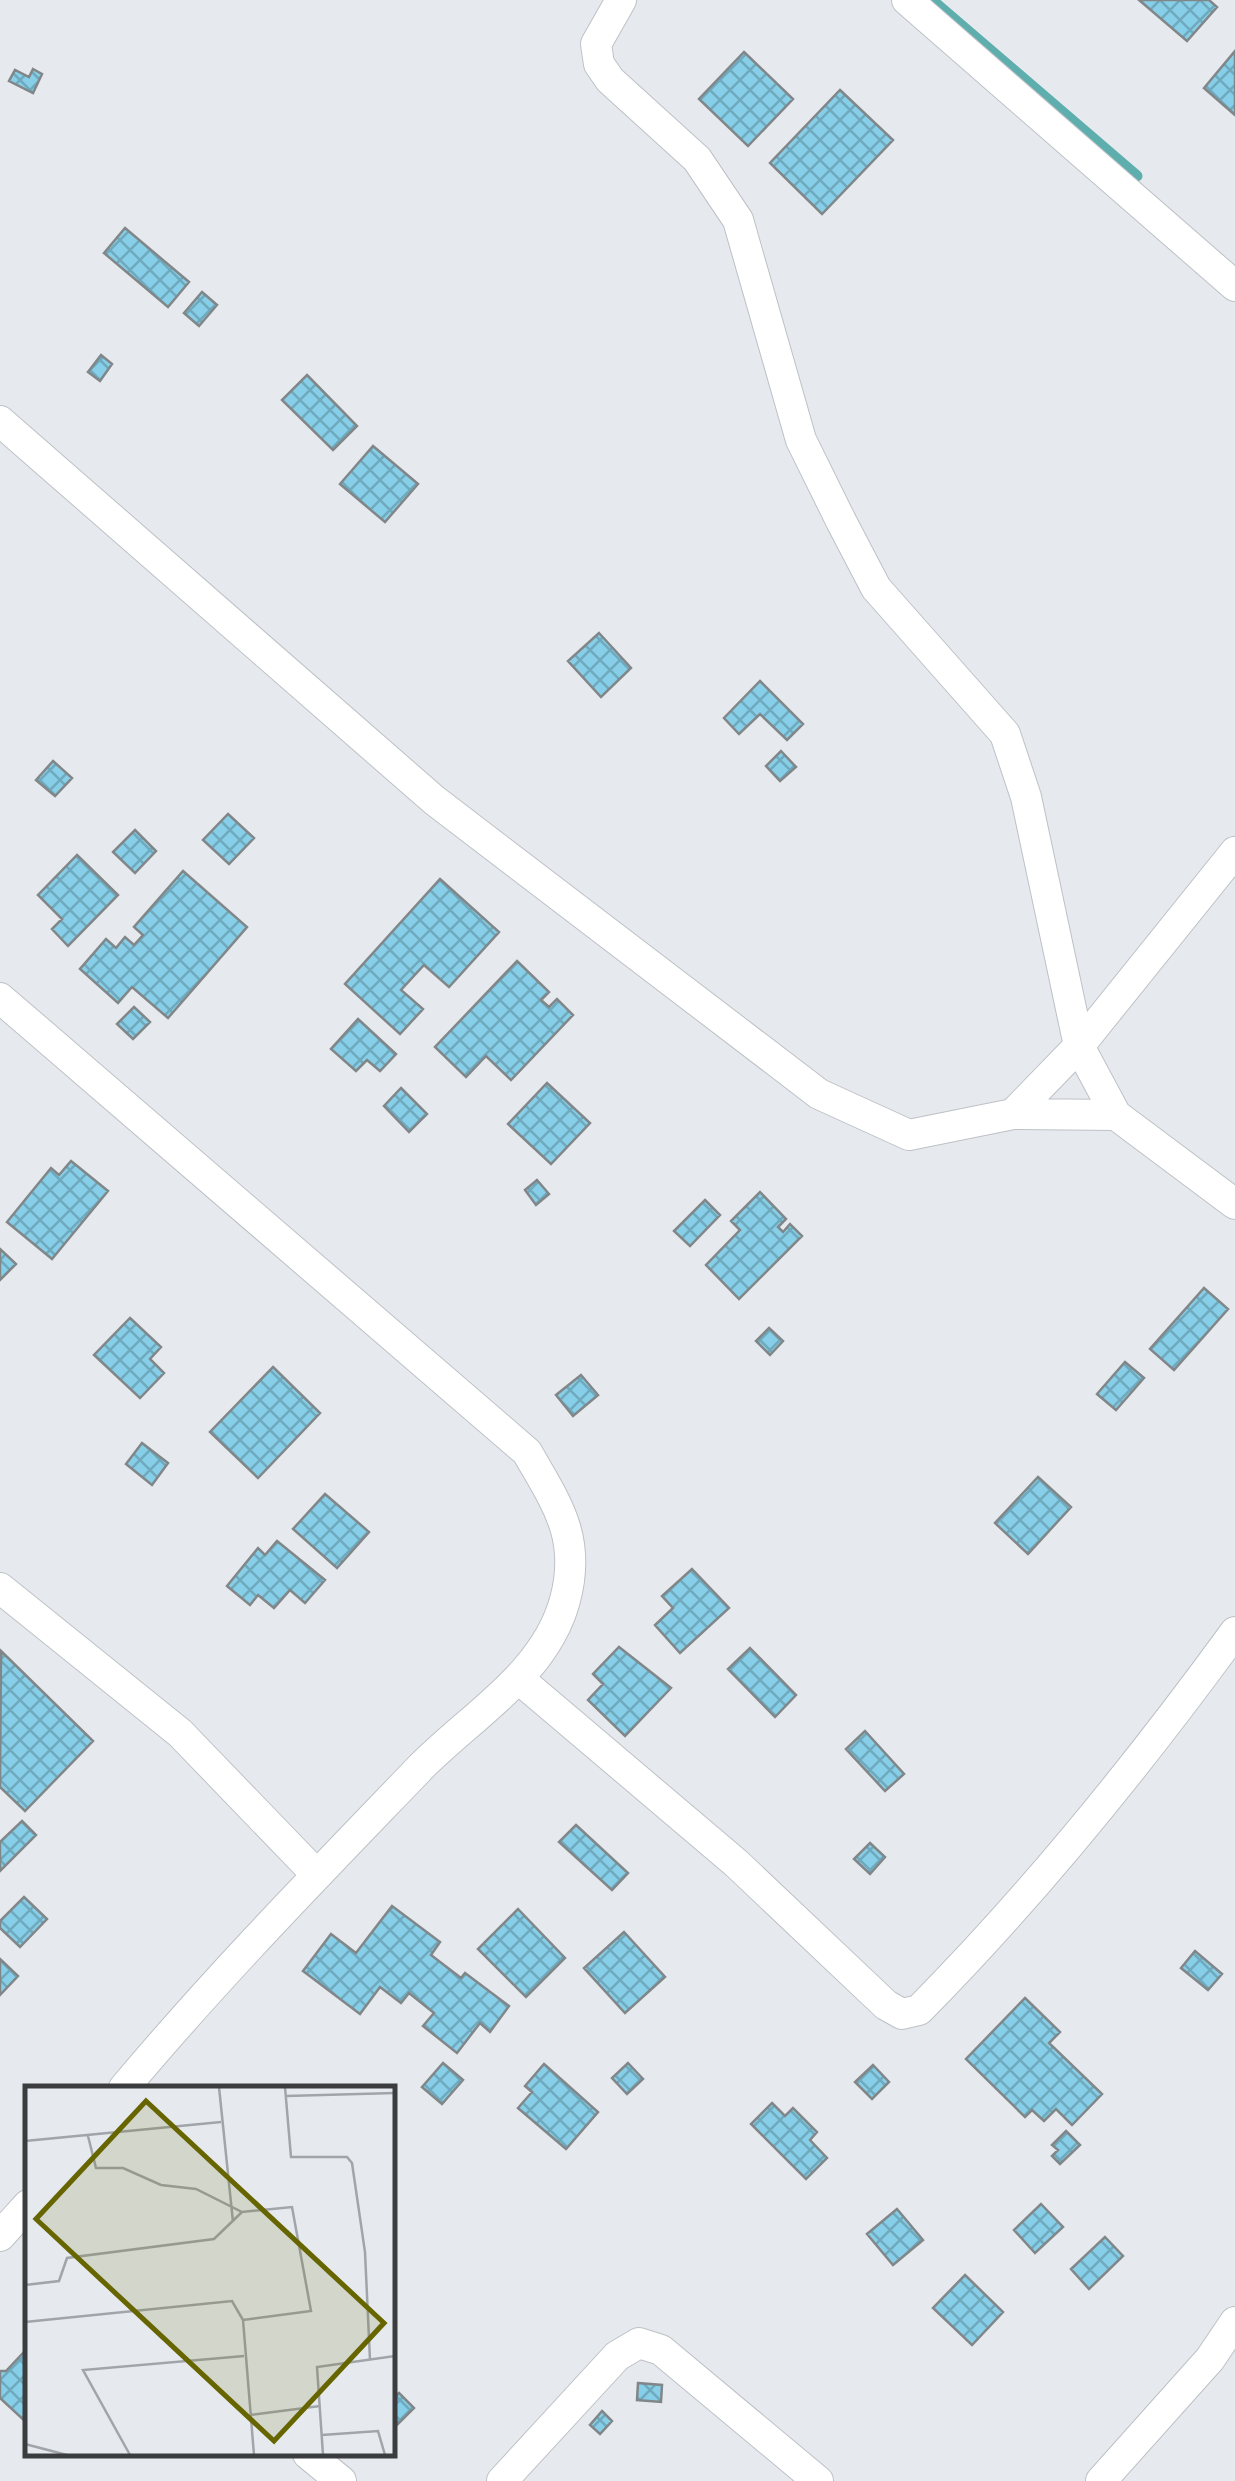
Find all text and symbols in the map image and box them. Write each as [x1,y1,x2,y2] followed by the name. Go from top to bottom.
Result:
[25,2086,395,2456] inset map

